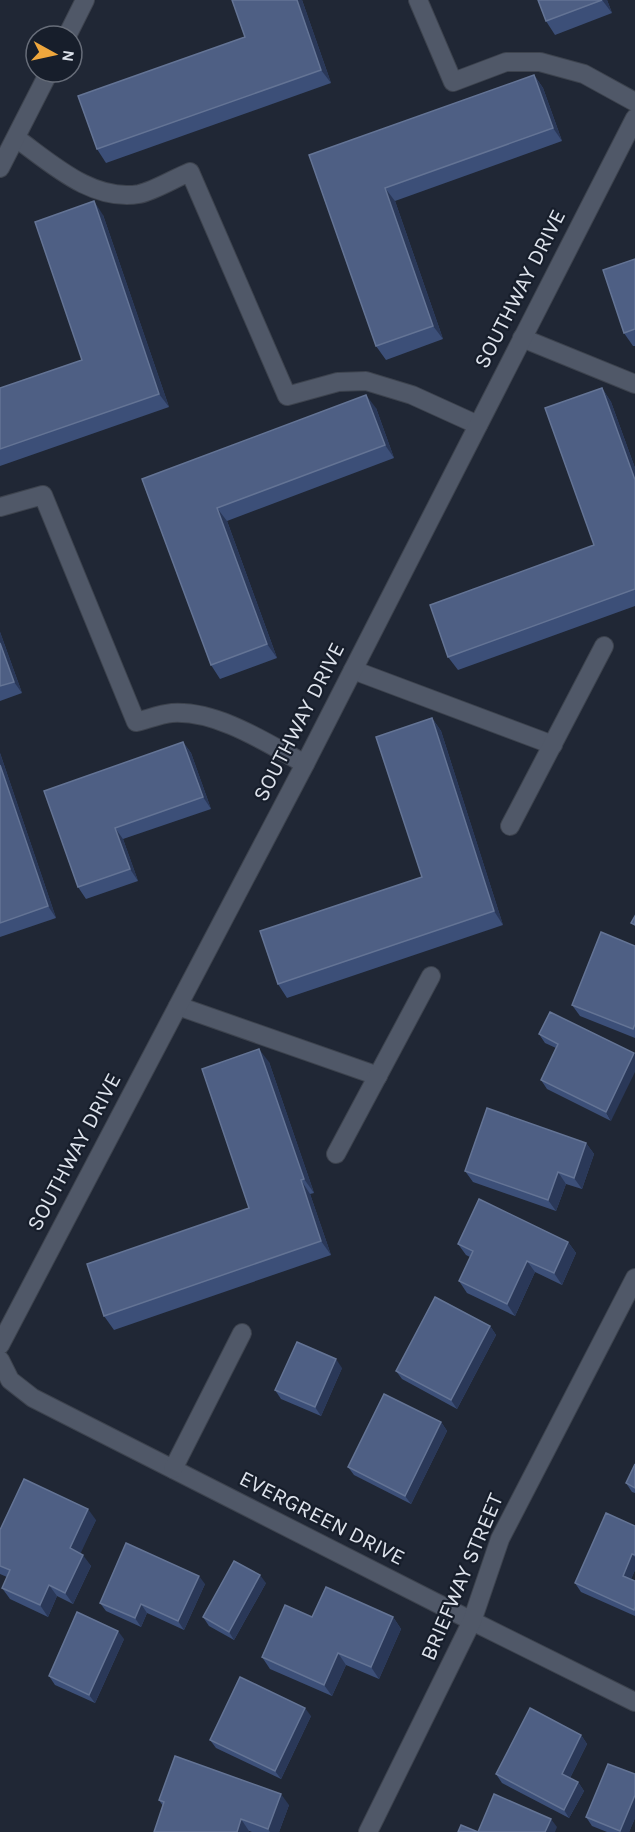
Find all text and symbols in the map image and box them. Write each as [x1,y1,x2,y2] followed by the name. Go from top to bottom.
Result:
[24,24,84,84] north arrow
[58,49,79,63] text: N
[469,205,571,373] street label: SOUTHWAY DRIVE
[248,638,350,806] street label: SOUTHWAY DRIVE
[21,1069,127,1235] street label: SOUTHWAY DRIVE
[235,1465,409,1571] street label: EVERGREEN DRIVE
[415,1490,509,1664] street label: BRIEFWAY STREET

